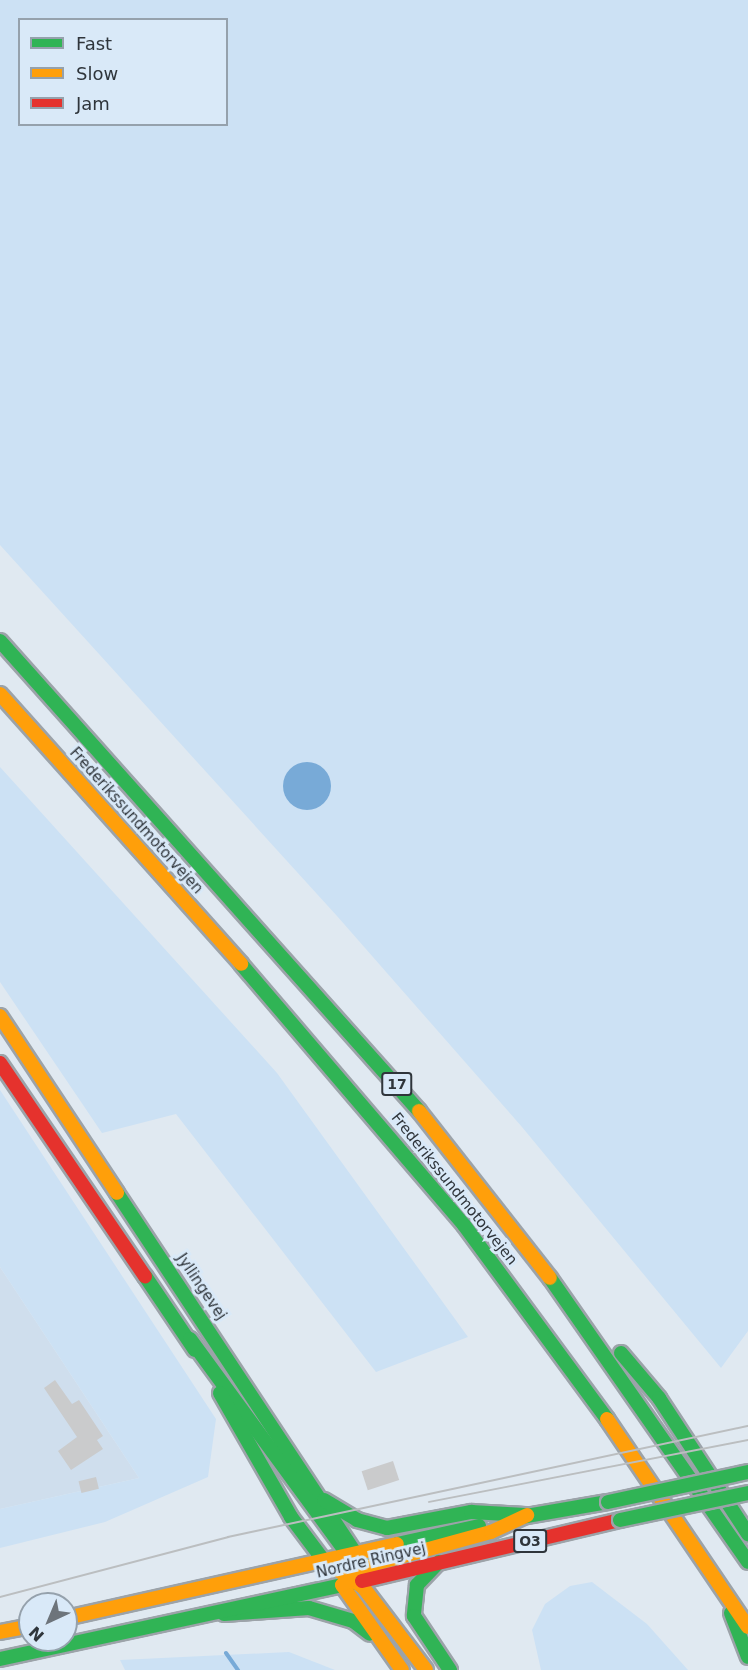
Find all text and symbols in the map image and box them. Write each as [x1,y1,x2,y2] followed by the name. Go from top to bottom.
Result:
[18,18,228,126] legend
[76,33,112,54] text: Fast
[76,63,118,84] text: Slow
[76,93,110,114] text: Jam
[66,744,206,898] street label: Frederikssundmotorvejen
[380,1073,414,1095] road number: 17
[387,1109,521,1269] street label: Frederikssundmotorvejen
[172,1250,230,1324] street label: Jyllingevej
[512,1530,548,1552] road number: O3
[315,1540,427,1582] street label: Nordre Ringvej
[18,1592,78,1652] north arrow
[25,1622,48,1645] text: N

